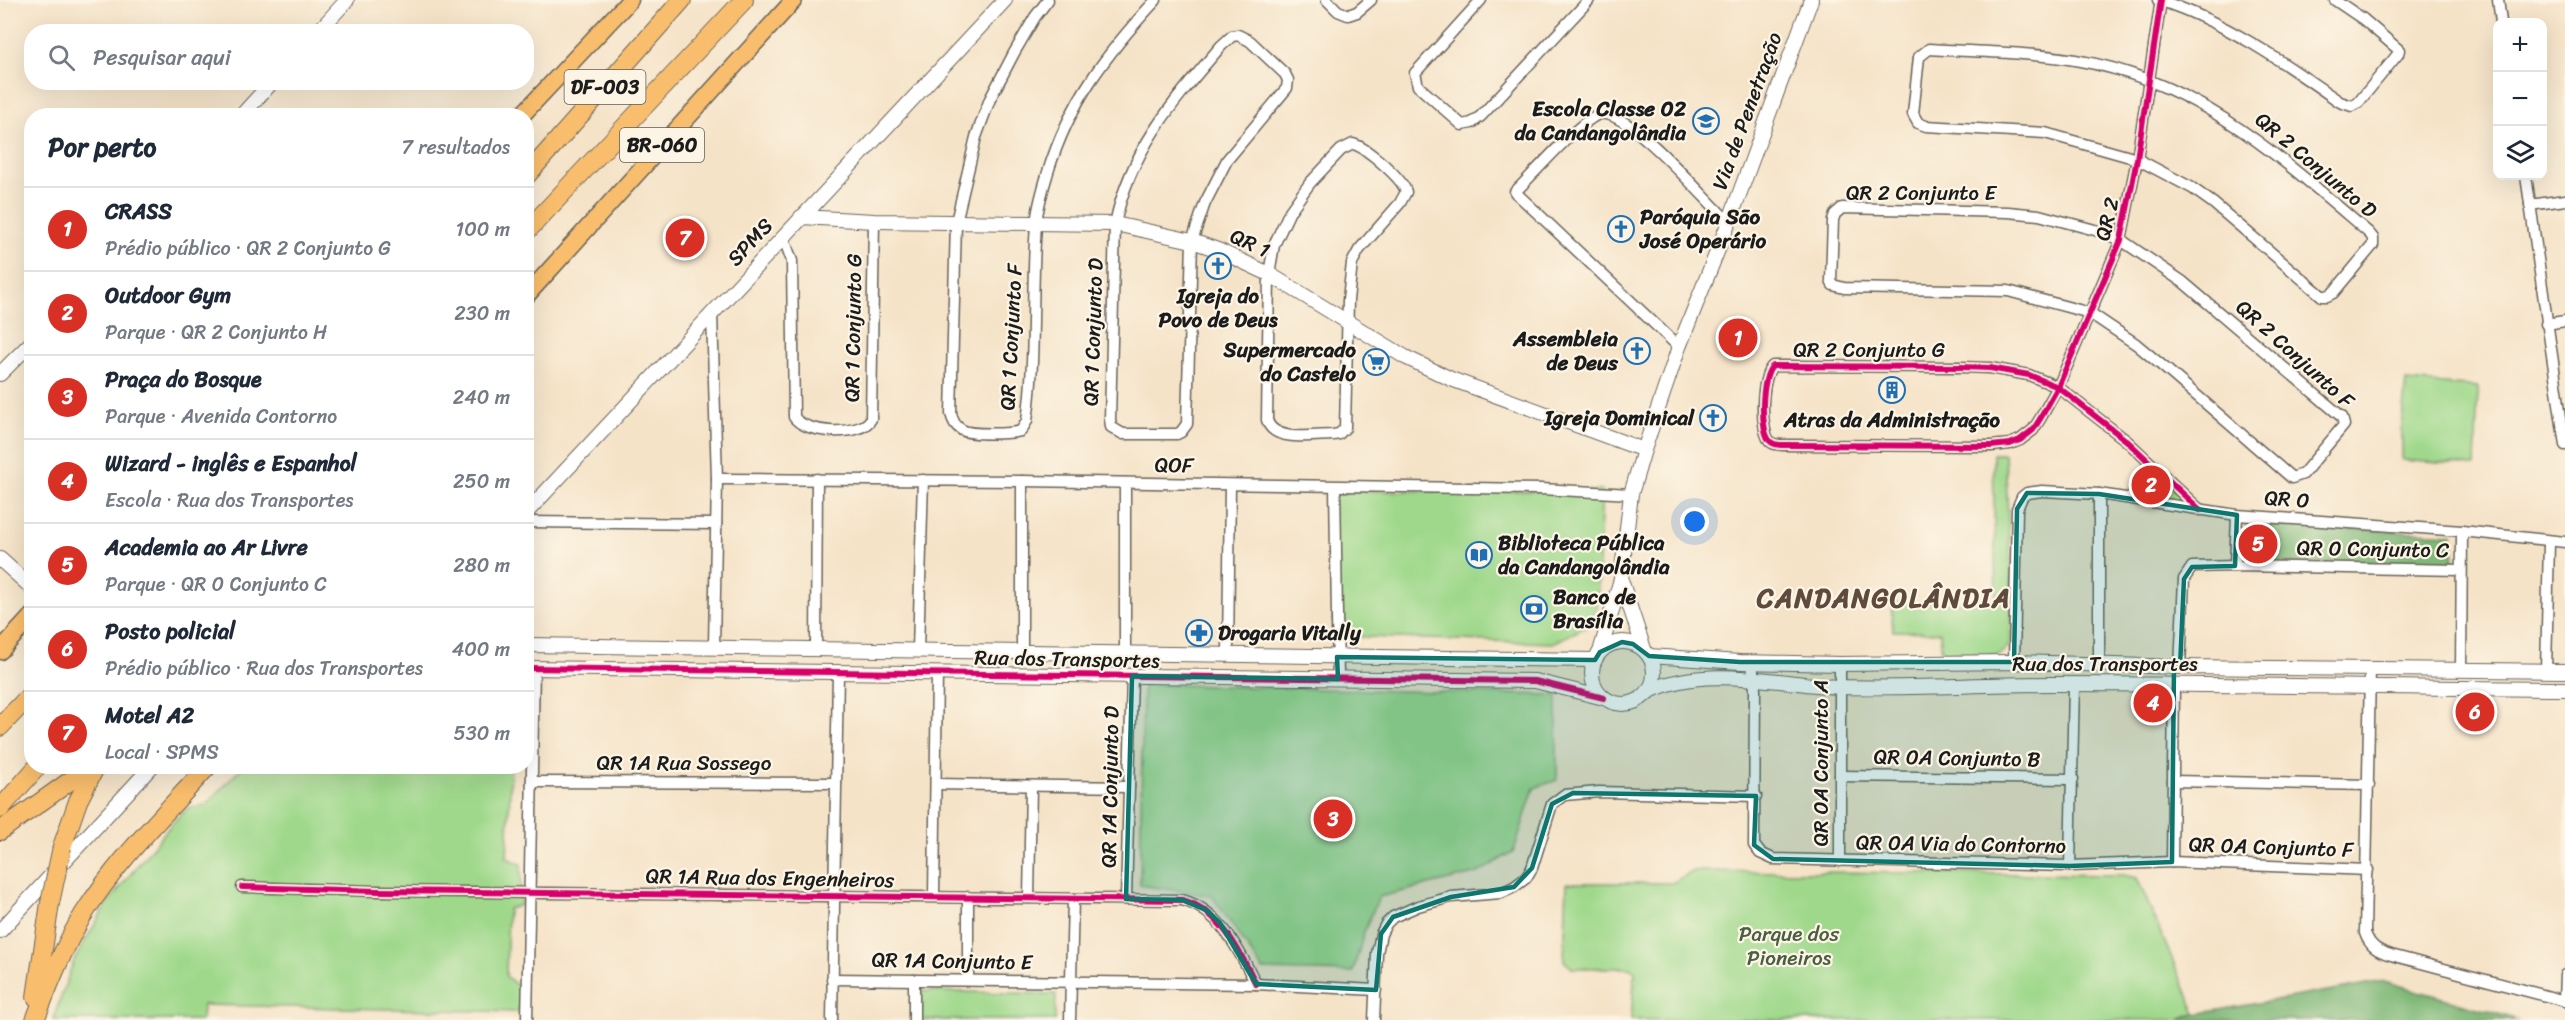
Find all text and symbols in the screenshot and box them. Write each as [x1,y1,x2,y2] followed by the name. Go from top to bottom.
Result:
[2493,18,2547,180] map controls
[2493,18,2547,72] button: +
[24,24,534,90] search box
[1701,26,1793,195] street label: Via de Penetração
[93,38,231,77] text: Pesquisar aqui
[45,41,78,74] icon: search
[564,70,646,104] road number: DF-003
[2493,72,2547,126] button: −
[1515,90,1686,152] place label: Escola Classe 02 da Candangolândia
[2246,102,2386,228] street label: QR 2 Conjunto D
[1691,106,1721,136] school or university icon: Escola Classe 02 da Candangolândia
[48,124,156,170] text: Por perto
[2493,126,2547,180] button: layers
[620,128,704,162] road number: BR-060
[402,130,510,165] text: 7 resultados
[1846,174,1997,212] street label: QR 2 Conjunto E
[105,192,172,231] text: CRASS
[2083,193,2131,245] street label: QR 2
[1639,198,1766,260] place label: Paróquia São José Operário
[717,209,783,275] street label: SPMS
[63,212,72,247] text: 1
[456,212,510,247] text: 100 m
[1606,214,1636,244] church icon: Paróquia São José Operário
[666,216,704,260] pin: 7
[1223,217,1277,269] street label: QR 1
[105,231,391,266] text: Prédio público · QR 2 Conjunto G
[1203,251,1233,281] church icon: Igreja do Povo de Deus
[833,253,873,403] street label: QR 1 Conjunto G
[1071,257,1115,407] street label: QR 1 Conjunto D
[988,261,1034,411] street label: QR 1 Conjunto F
[105,276,231,315] text: Outdoor Gym
[1158,277,1278,339] place label: Igreja do Povo de Deus
[2227,290,2365,419] street label: QR 2 Conjunto F
[62,296,73,331] text: 2
[454,296,510,331] text: 230 m
[105,315,327,350] text: Parque · QR 2 Conjunto H
[1718,316,1758,360] pin: 1
[1512,320,1618,382] place label: Assembleia de Deus
[1222,331,1356,393] place label: Supermercado do Castelo
[1793,331,1945,369] street label: QR 2 Conjunto G
[1622,336,1652,366] church icon: Assembleia de Deus
[1361,347,1391,377] supermarket icon: Supermercado do Castelo
[105,360,262,399] text: Praça do Bosque
[1877,375,1907,405] building icon: Atras da Administração
[62,380,73,415] text: 3
[453,380,510,415] text: 240 m
[105,399,337,434] text: Parque · Avenida Contorno
[1544,399,1695,437] place label: Igreja Dominical
[1783,401,2001,439] place label: Atras da Administração
[1698,403,1728,433] church icon: Igreja Dominical
[105,444,357,483] text: Wizard - inglês e Espanhol
[1154,446,1195,484] street label: QOF
[2132,462,2170,508] pin: 2
[61,464,74,499] text: 4
[453,464,510,499] text: 250 m
[2263,478,2311,520] street label: QR 0
[105,483,354,518] text: Escola · Rua dos Transportes
[1680,507,1709,536] your location
[2238,522,2278,566] pin: 5
[1498,524,1670,586] place label: Biblioteca Pública da Candangolândia
[105,528,308,567] text: Academia ao Ar Livre
[2296,529,2450,569] street label: QR 0 Conjunto C
[1464,540,1494,570] library icon: Biblioteca Pública da Candangolândia
[61,548,74,583] text: 5
[453,548,510,583] text: 280 m
[105,567,327,602] text: Parque · QR 0 Conjunto C
[1756,574,2011,622] district label: CANDANGOLÂNDIA
[1553,578,1637,640] place label: Banco de Brasília
[1519,594,1549,624] bank icon: Banco de Brasília
[105,612,235,651] text: Posto policial
[1218,614,1362,652] place label: Drogaria Vitally
[1184,618,1214,648] pharmacy icon: Drogaria Vitally
[62,632,73,667] text: 6
[452,632,510,667] text: 400 m
[974,638,1160,680] street label: Rua dos Transportes
[2012,645,2198,683] street label: Rua dos Transportes
[105,651,423,686] text: Prédio público · Rua dos Transportes
[1802,679,1840,847] street label: QR 0A Conjunto A
[2134,680,2172,726] pin: 4
[2456,690,2494,734] pin: 6
[105,696,194,735] text: Motel A2
[1090,705,1130,868] street label: QR 1A Conjunto D
[62,716,73,751] text: 7
[454,716,510,751] text: 530 m
[105,735,219,770] text: Local · SPMS
[1873,738,2041,778] street label: QR 0A Conjunto B
[597,744,772,782] street label: QR 1A Rua Sossego
[1314,796,1352,842] pin: 3
[1856,823,2066,865] street label: QR 0A Via do Contorno
[2188,825,2356,869] street label: QR 0A Conjunto F
[645,857,895,899] street label: QR 1A Rua dos Engenheiros
[1739,915,1840,977] park label: Parque dos Pioneiros
[871,941,1034,981] street label: QR 1A Conjunto E

